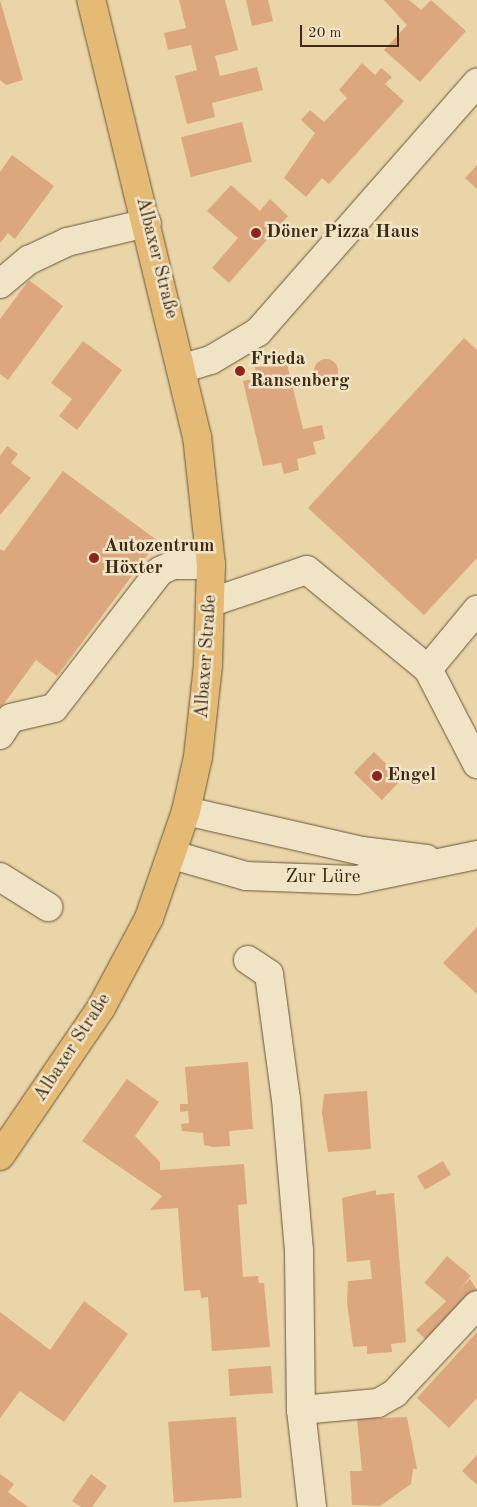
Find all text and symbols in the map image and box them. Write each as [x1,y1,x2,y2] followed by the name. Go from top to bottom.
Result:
[302,15,401,47] scale bar
[308,26,342,41] text: 20 m
[130,195,182,321] street label: Albaxer Straße
[266,222,419,244] place label: Döner Pizza Haus
[250,227,262,239] marker: Döner Pizza Haus
[250,349,350,393] place label: Frieda Ransenberg
[234,365,246,377] marker: Frieda Ransenberg
[104,536,214,580] place label: Autozentrum Höxter
[88,552,100,564] marker: Autozentrum Höxter
[191,594,223,720] street label: Albaxer Straße
[387,765,436,787] place label: Engel
[371,770,383,782] marker: Engel
[285,867,361,889] street label: Zur Lüre
[30,990,116,1106] street label: Albaxer Straße

